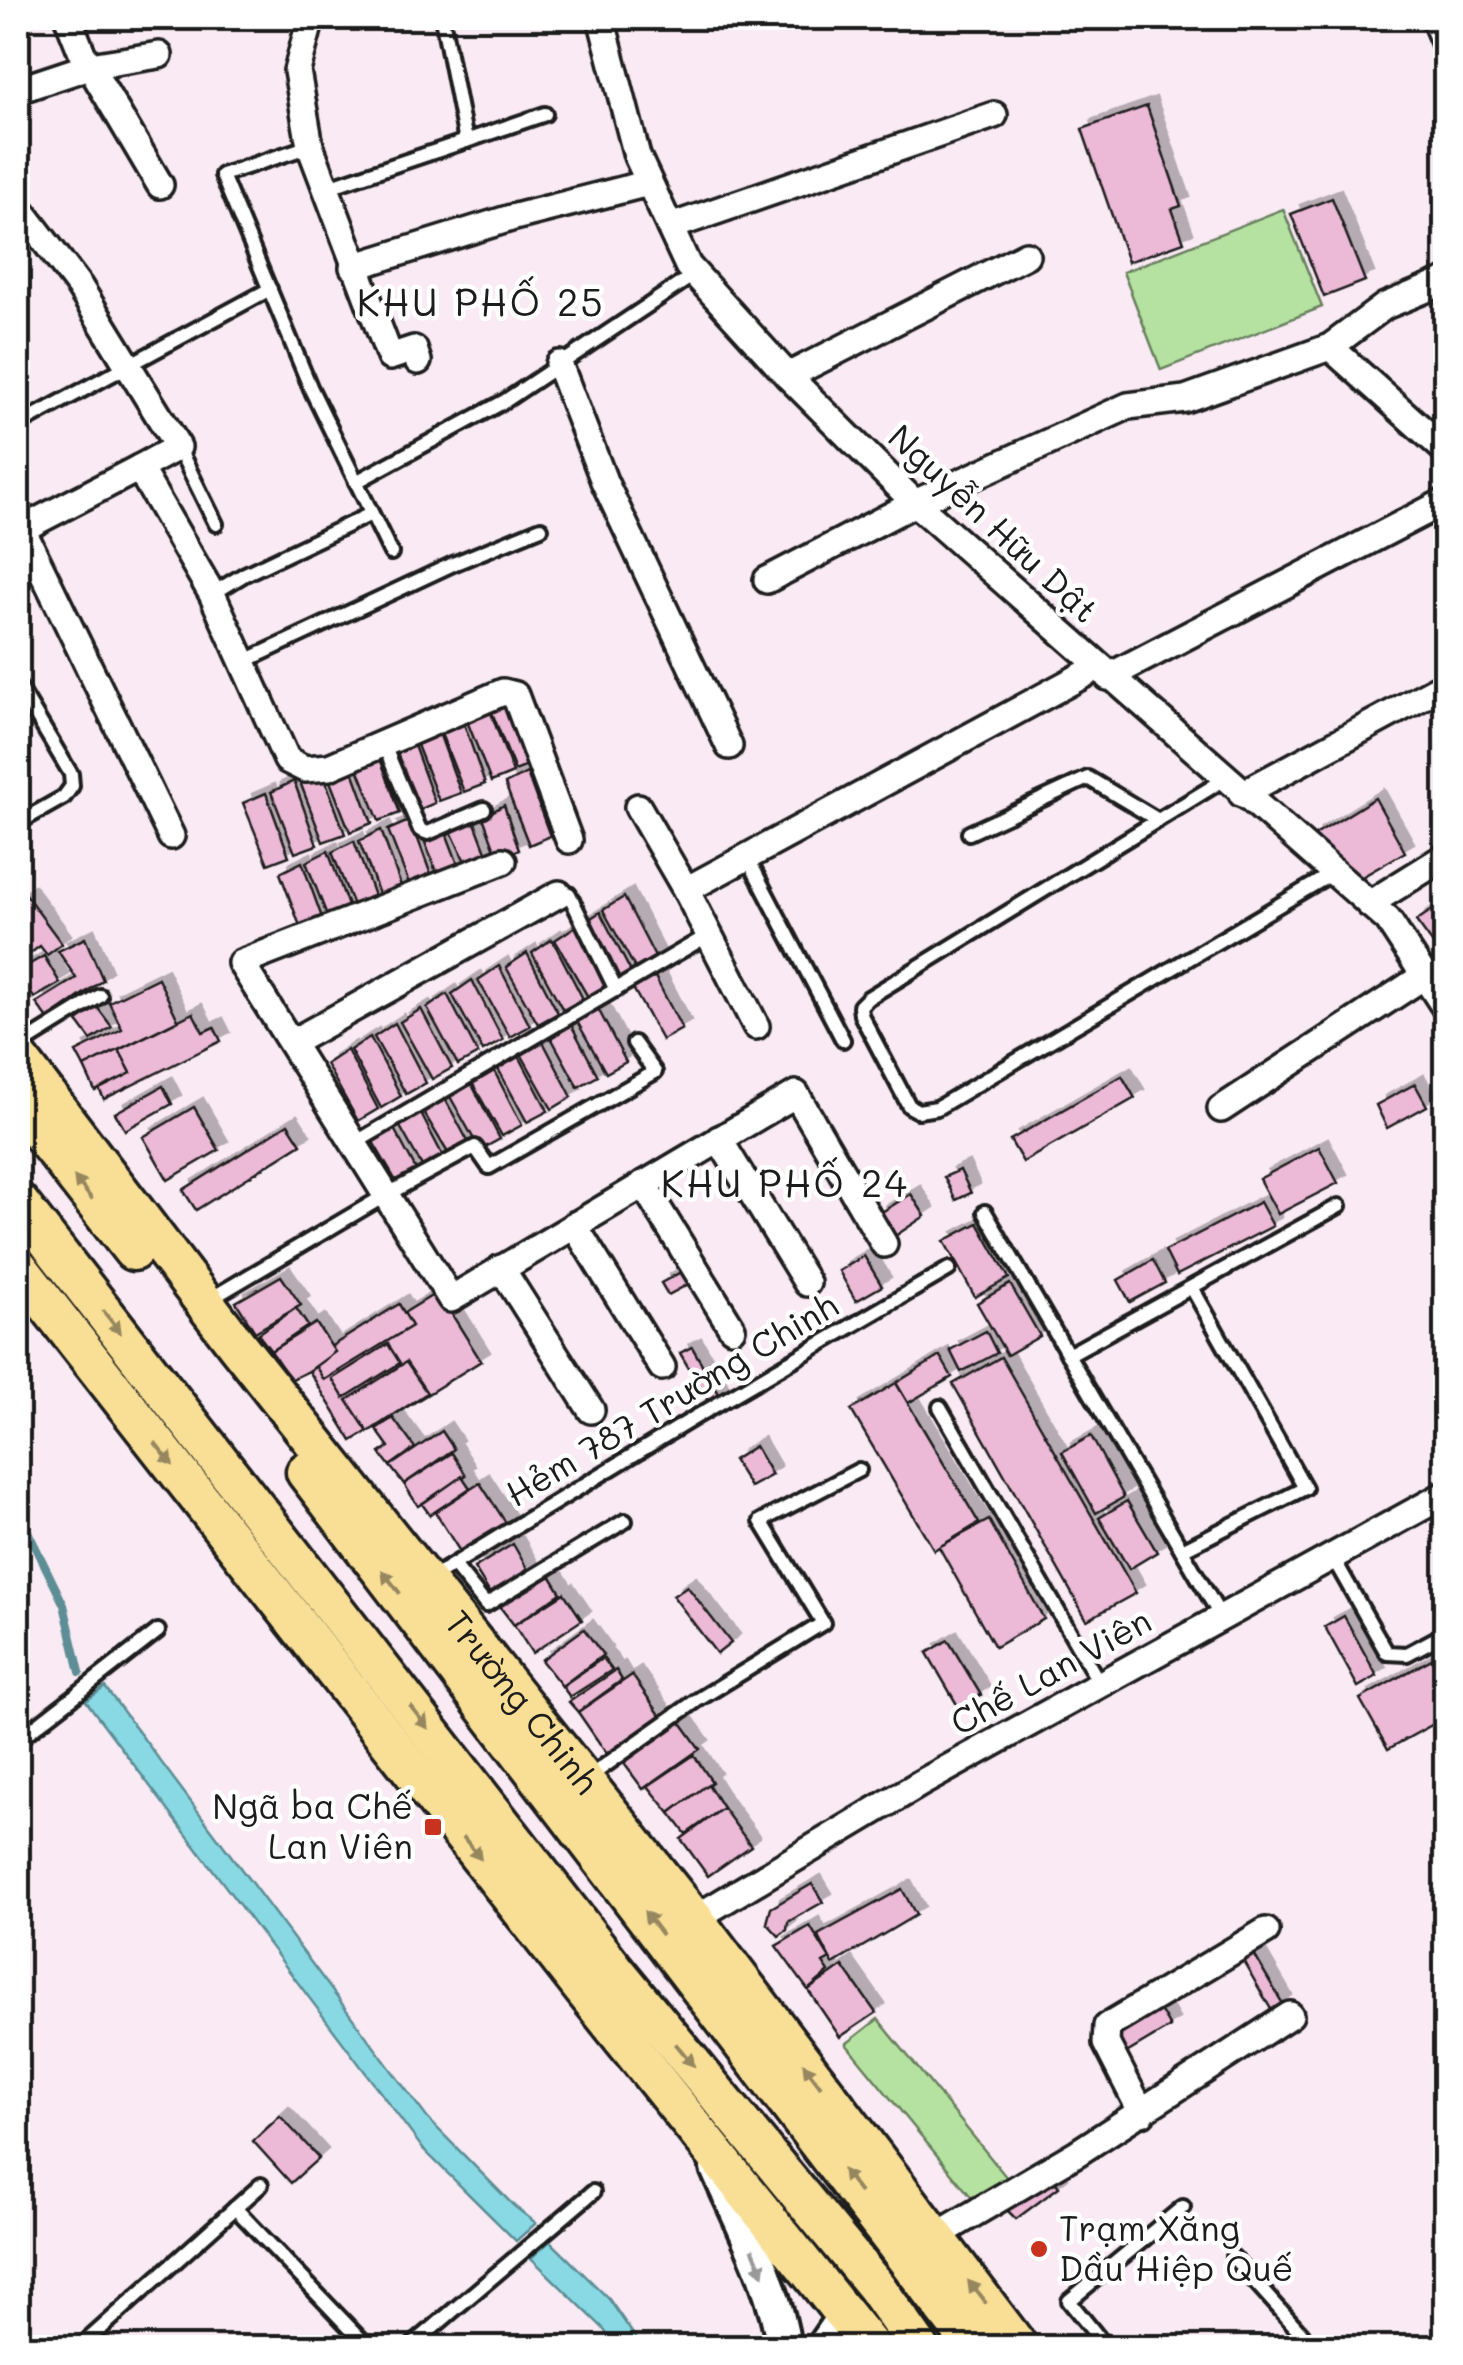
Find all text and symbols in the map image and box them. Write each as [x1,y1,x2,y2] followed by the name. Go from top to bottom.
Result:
[357,276,605,326] district label: KHU PHỐ 25
[879,413,1109,632] street label: Nguyễn Hữu Dật
[661,1157,909,1207] district label: KHU PHỐ 24
[73,1175,94,1200] one-way arrow
[497,1281,845,1516] street label: Hẻm 787 Trường Chinh
[102,1309,122,1335] one-way arrow
[153,1441,174,1466] one-way arrow
[381,1569,402,1594] one-way arrow
[942,1596,1159,1744] street label: Chế Lan Viên
[436,1600,610,1803] street label: Trường Chinh
[408,1704,429,1730] one-way arrow
[212,1782,413,1868] place label: Ngã ba Chế Lan Viên
[422,1816,444,1838] marker: Ngã ba Chế Lan Viên
[461,1835,482,1860] one-way arrow
[643,1910,664,1936] one-way arrow
[673,2043,695,2068] one-way arrow
[803,2062,823,2088] one-way arrow
[841,2168,861,2194] one-way arrow
[1059,2204,1293,2290] place label: Trạm Xăng Dầu Hiệp Quế
[1028,2238,1050,2260] marker: Trạm Xăng Dầu Hiệp Quế
[750,2248,766,2277] one-way arrow
[967,2279,987,2305] one-way arrow

